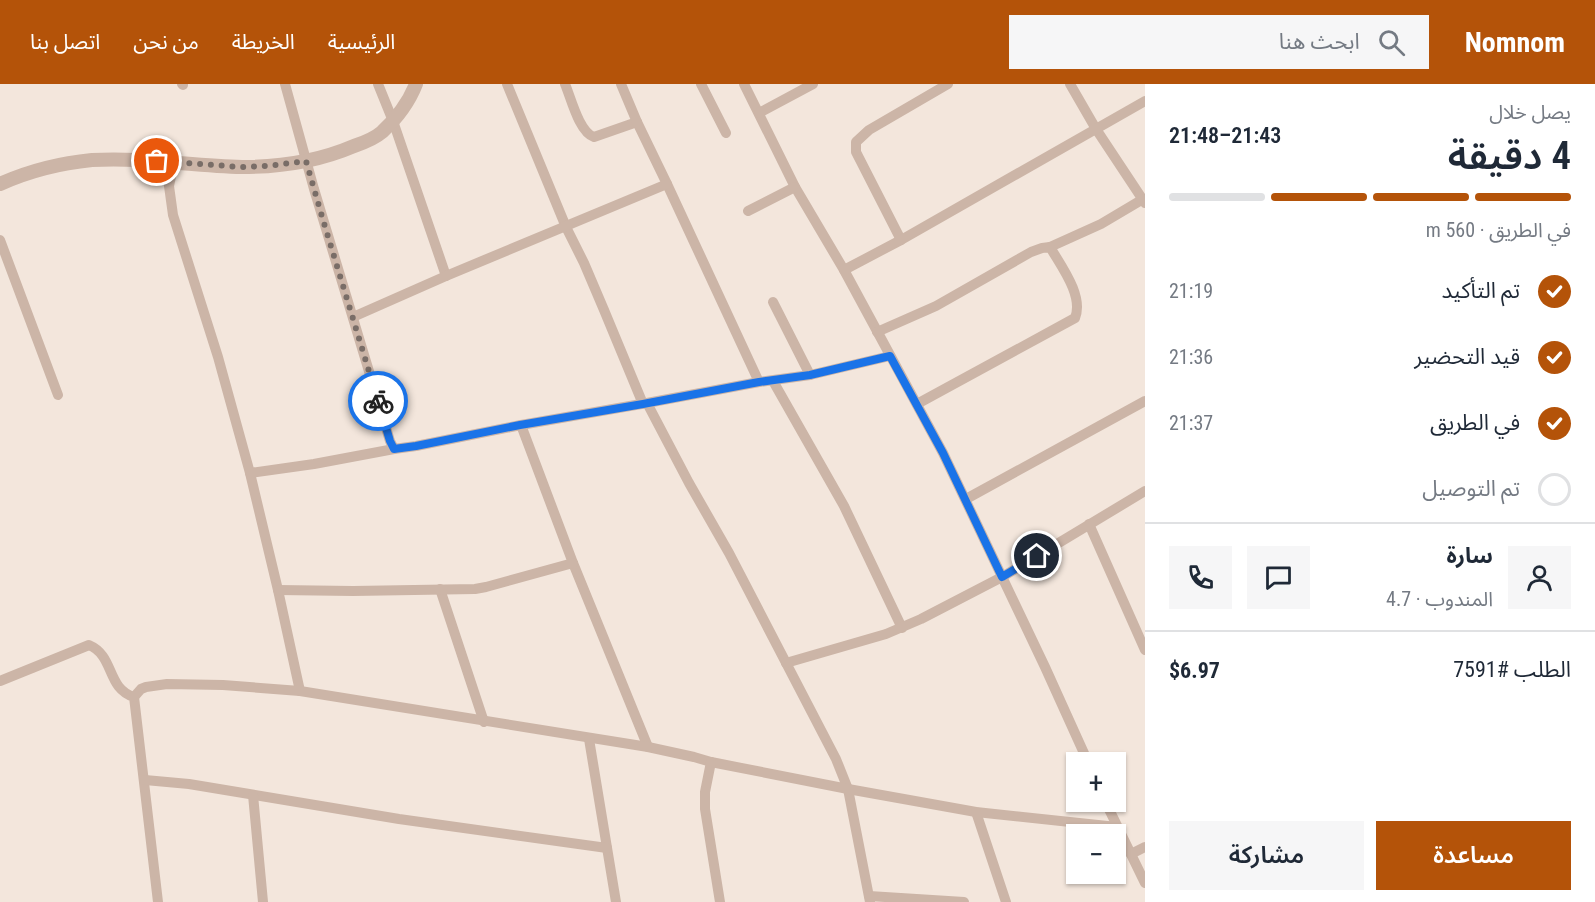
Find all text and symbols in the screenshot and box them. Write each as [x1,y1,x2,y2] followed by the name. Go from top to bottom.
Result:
[1009,15,1429,69] search box
[1375,26,1408,59] icon: search
[1465,26,1565,59] text: Nomnom
[1279,29,1360,54] text: ابحث هنا
[30,30,100,54] text: اتصل بنا
[133,30,199,54] text: من نحن
[232,30,295,54] text: الخريطة
[328,30,395,54] text: الرئيسية
[1489,100,1571,124] text: يصل خلال
[1169,123,1281,148] text: 21:43–21:48
[1448,133,1571,179] text: 4 دقيقة
[131,135,182,186] pin
[140,144,173,177] icon: bag
[1426,218,1571,242] text: في الطريق · 560 m
[1538,275,1571,308] icon: check
[1442,278,1520,303] text: تم التأكيد
[1169,279,1213,303] text: 21:19
[1538,341,1571,374] icon: check
[1414,344,1520,369] text: قيد التحضير
[1169,345,1213,369] text: 21:36
[348,371,408,431] courier
[362,385,395,418] icon: bike
[1538,407,1571,440] icon: check
[1430,410,1520,435] text: في الطريق
[1169,411,1213,435] text: 21:37
[1422,476,1520,501] text: تم التوصيل
[1011,530,1062,581] pin
[1020,539,1053,572] icon: home
[1447,543,1493,568] text: سارة
[1169,546,1232,609] button: phone
[1247,546,1310,609] button: chat
[1508,546,1571,609] button: person
[1386,587,1493,611] text: المندوب · 4.7
[1453,657,1571,682] text: الطلب #7591
[1169,658,1220,683] text: $6.97
[1066,752,1126,884] map controls
[1066,752,1126,812] button: +
[1169,821,1364,890] button: مشاركة
[1376,821,1571,890] button: مساعدة
[1066,824,1126,884] button: −

